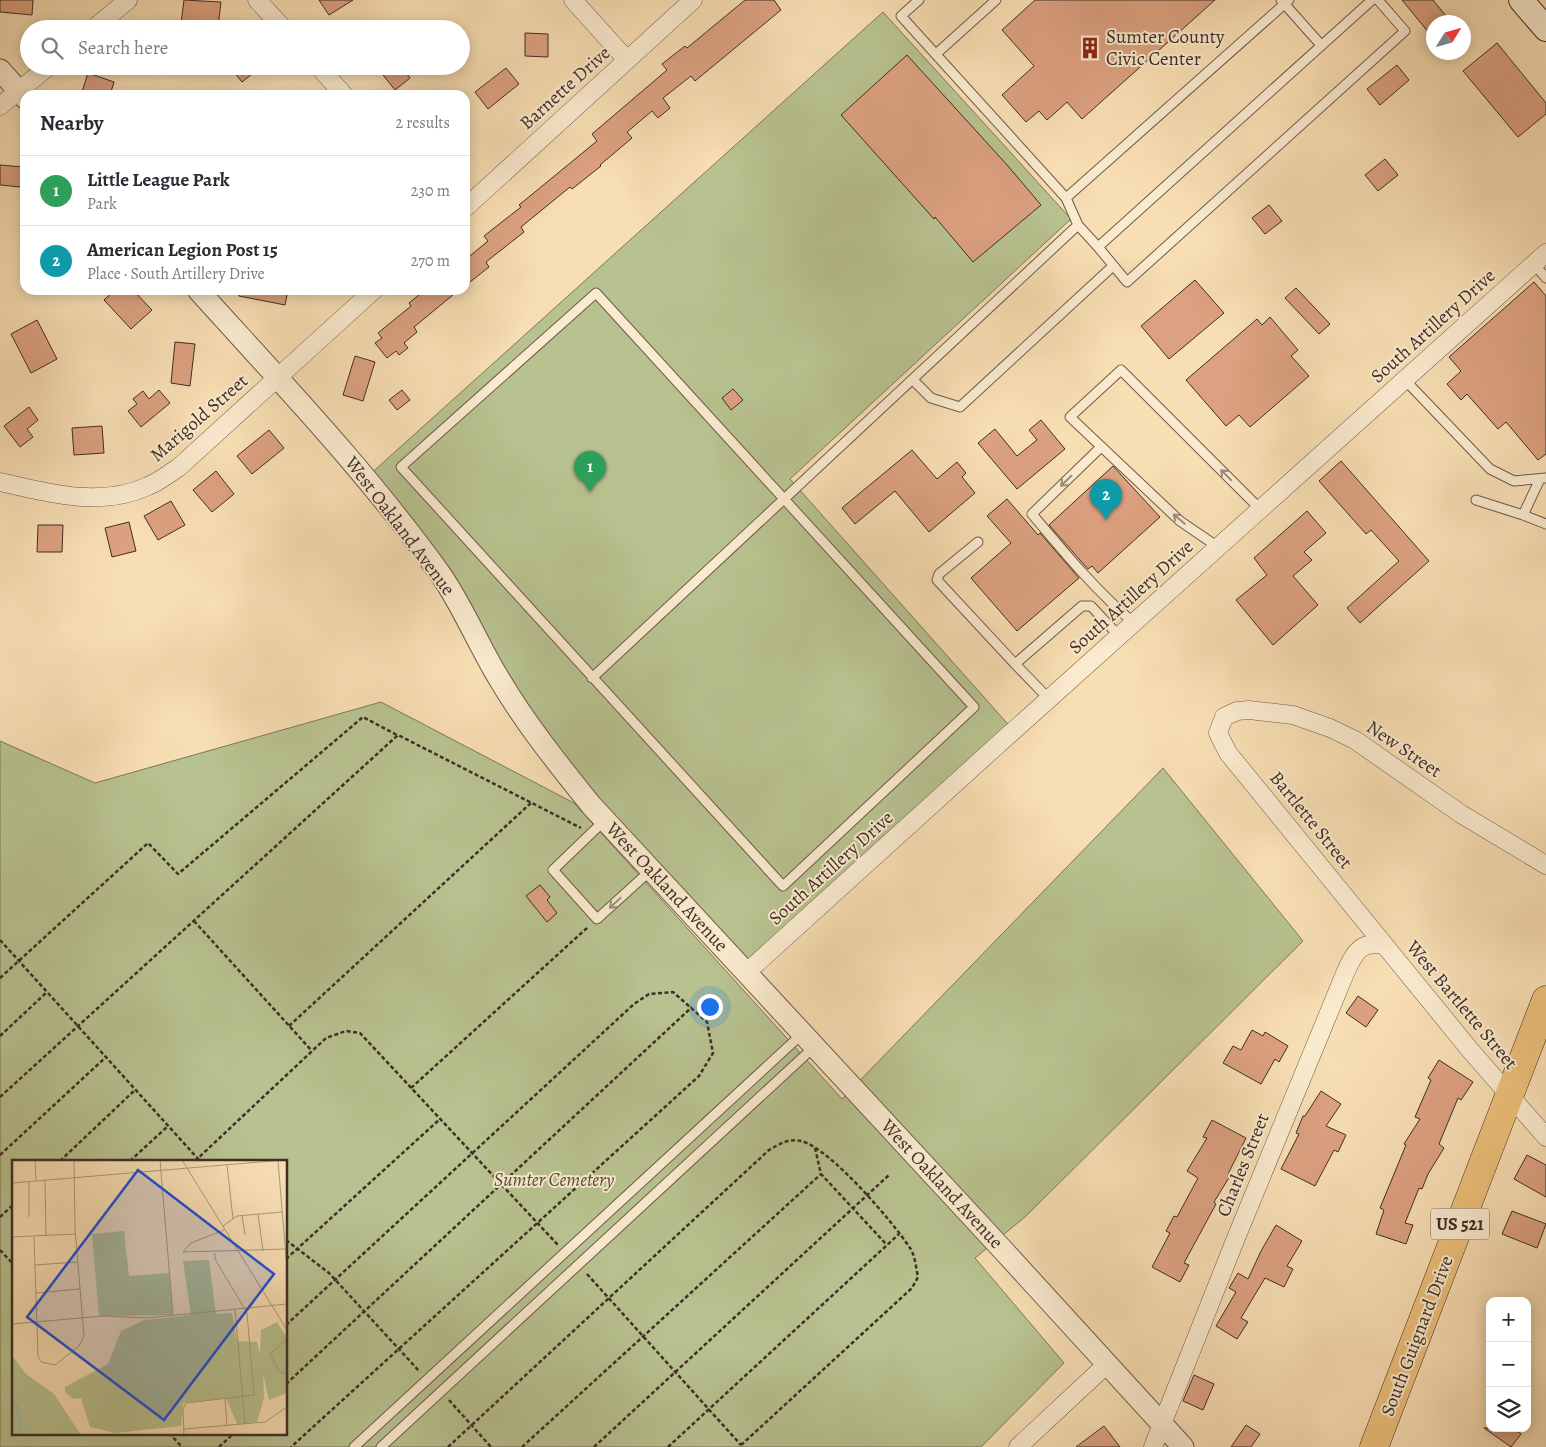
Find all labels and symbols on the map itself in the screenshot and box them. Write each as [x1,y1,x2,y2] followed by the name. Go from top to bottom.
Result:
[1426,15,1471,60] north arrow
[1106,24,1225,72] place label: Sumter County Civic Center
[1077,35,1103,61] building icon: Sumter County Civic Center
[514,40,616,136] street label: Barnette Drive
[1365,263,1501,389] street label: South Artillery Drive
[145,368,253,468] street label: Marigold Street
[338,450,461,601] street label: West Oakland Avenue
[574,451,606,492] pin: 1
[1220,469,1232,481] one-way arrow
[1059,475,1072,487] one-way arrow
[1090,479,1122,520] pin: 2
[1172,513,1185,525] one-way arrow
[1063,534,1199,660] street label: South Artillery Drive
[1361,714,1447,784] street label: New Street
[1264,766,1358,874] street label: Bartlette Street
[763,805,899,931] street label: South Artillery Drive
[599,816,734,957] street label: West Oakland Avenue
[609,897,622,909] one-way arrow
[1400,934,1524,1075] street label: West Bartlette Street
[697,994,723,1020] your location
[1210,1109,1276,1221] street label: Charles Street
[874,1113,1009,1254] street label: West Oakland Avenue
[12,1160,288,1434] inset map
[494,1167,615,1193] park label: Sumter Cemetery
[1431,1208,1489,1240] road number: US 521
[1374,1252,1460,1420] street label: South Guignard Drive

